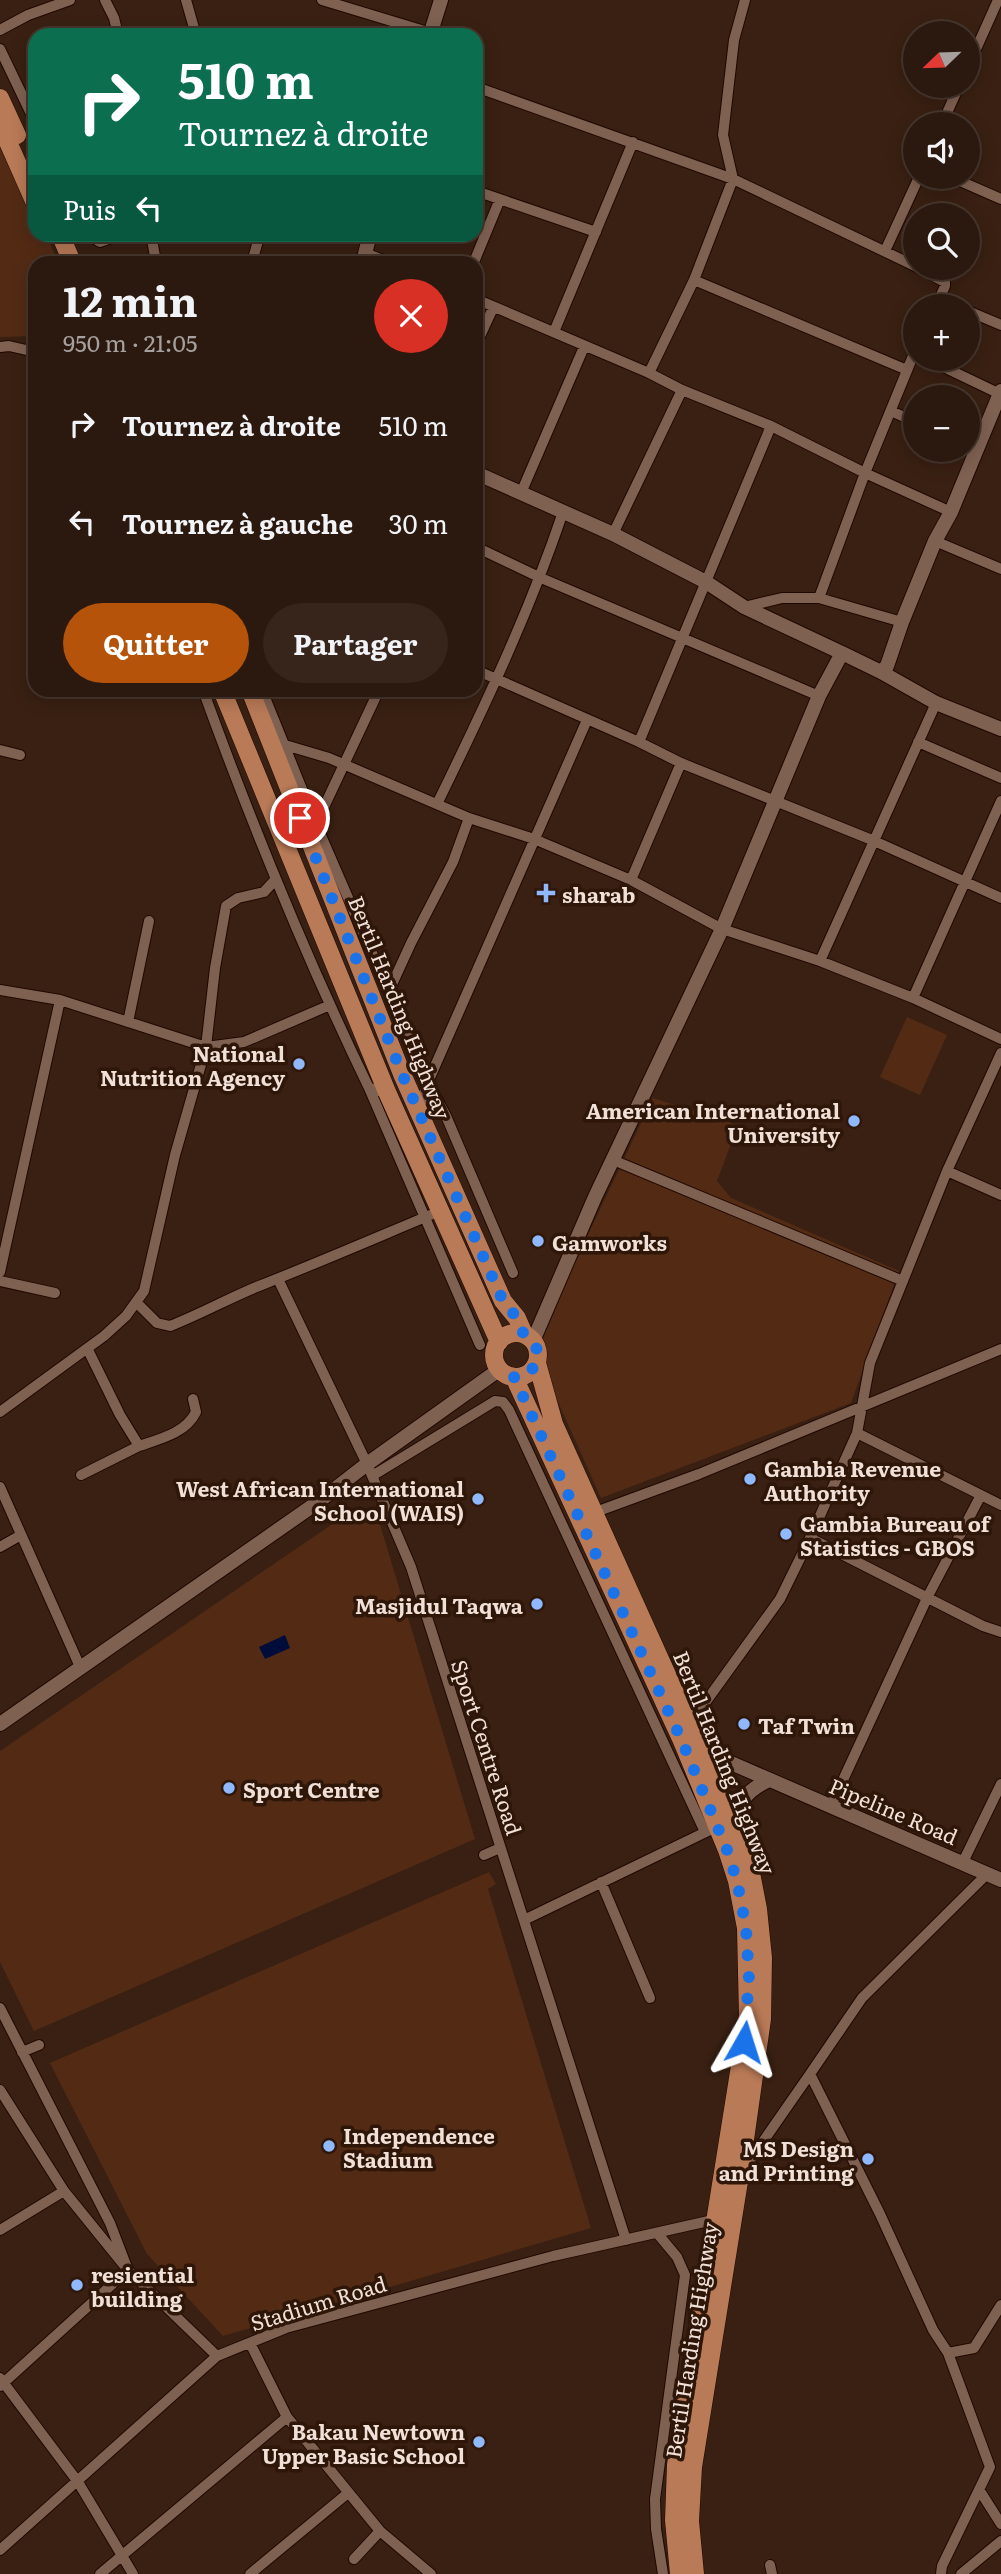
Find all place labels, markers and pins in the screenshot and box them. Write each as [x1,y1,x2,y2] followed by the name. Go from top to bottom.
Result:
[270,788,330,848] pin
[562,878,635,909] place label: sharab
[536,883,556,903] marker: sharab
[100,1037,285,1092] place label: National Nutrition Agency
[291,1056,307,1072] marker: National Nutrition Agency
[586,1094,840,1149] place label: American International University
[846,1113,862,1129] marker: American International University
[552,1226,667,1257] place label: Gamworks
[530,1233,546,1249] marker: Gamworks
[764,1452,941,1507] place label: Gambia Revenue Authority
[742,1471,758,1487] marker: Gambia Revenue Authority
[176,1472,464,1527] place label: West African International School (WAIS)
[470,1491,486,1507] marker: West African International School (WAIS)
[800,1507,992,1562] place label: Gambia Bureau of Statistics - GBOS
[778,1526,794,1542] marker: Gambia Bureau of Statistics - GBOS
[355,1589,524,1620] place label: Masjidul Taqwa
[529,1596,545,1612] marker: Masjidul Taqwa
[758,1709,855,1740] place label: Taf Twin
[736,1716,752,1732] marker: Taf Twin
[243,1773,380,1804] place label: Sport Centre
[221,1780,237,1796] marker: Sport Centre
[343,2119,495,2174] place label: Independence Stadium
[719,2132,854,2187] place label: MS Design and Printing
[321,2138,337,2154] marker: Independence Stadium
[860,2151,876,2167] marker: MS Design and Printing
[91,2258,195,2313] place label: resiential building
[69,2277,85,2293] marker: resiential building
[262,2415,465,2470] place label: Bakau Newtown Upper Basic School
[471,2434,487,2450] marker: Bakau Newtown Upper Basic School

